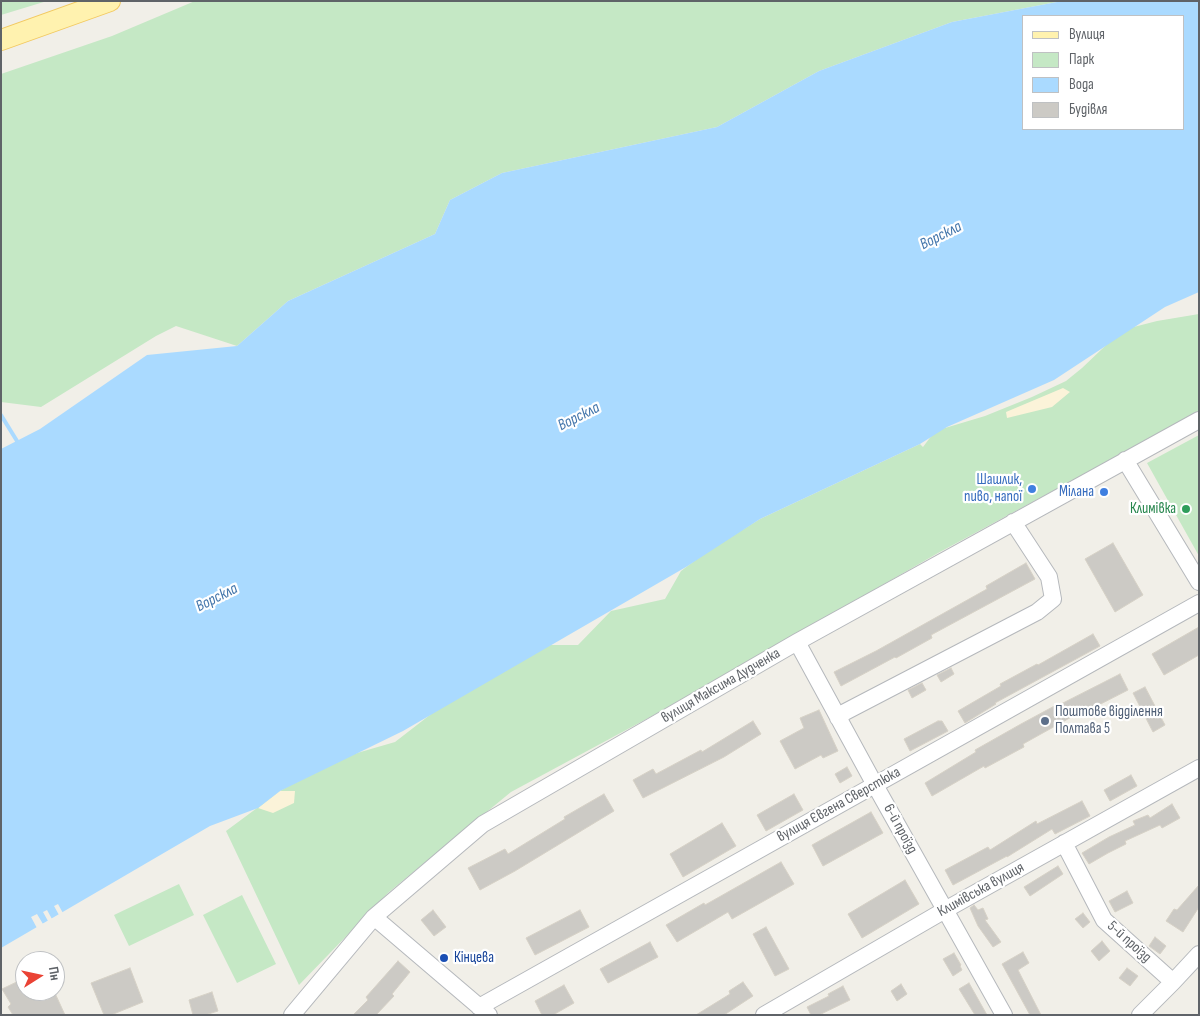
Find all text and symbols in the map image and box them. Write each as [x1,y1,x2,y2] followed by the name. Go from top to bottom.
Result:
[1022,15,1185,130] legend
[1069,25,1105,44] text: Вулиця
[1069,50,1094,69] text: Парк
[1069,75,1094,94] text: Вода
[1069,100,1107,119] text: Будівля
[917,217,965,255] water label: Ворскла
[555,398,603,436] water label: Ворскла
[964,471,1022,506] place label: Шашлик, пиво, напої
[1026,483,1038,495] marker: Шашлик, пиво, напої
[1059,483,1094,501] place label: Мілана
[1098,486,1110,498] marker: Мілана
[1130,500,1176,518] place label: Климівка
[1180,503,1192,515] marker: Климівка
[193,579,241,617] water label: Ворскла
[658,645,784,727] street label: вулиця Максима Дудченка
[1055,703,1163,738] place label: Поштове відділення Полтава 5
[1039,715,1051,727] marker: Поштове відділення Полтава 5
[774,764,904,846] street label: вулиця Євгена Сверстюка
[879,801,921,857] street label: 6-й проїзд
[935,859,1027,921] street label: Климівська вулиця
[1103,917,1155,967] street label: 5-й проїзд
[454,949,494,967] place label: Кінцева
[15,951,65,1001] north arrow
[438,952,450,964] marker: Кінцева
[45,965,64,982] text: Пн

